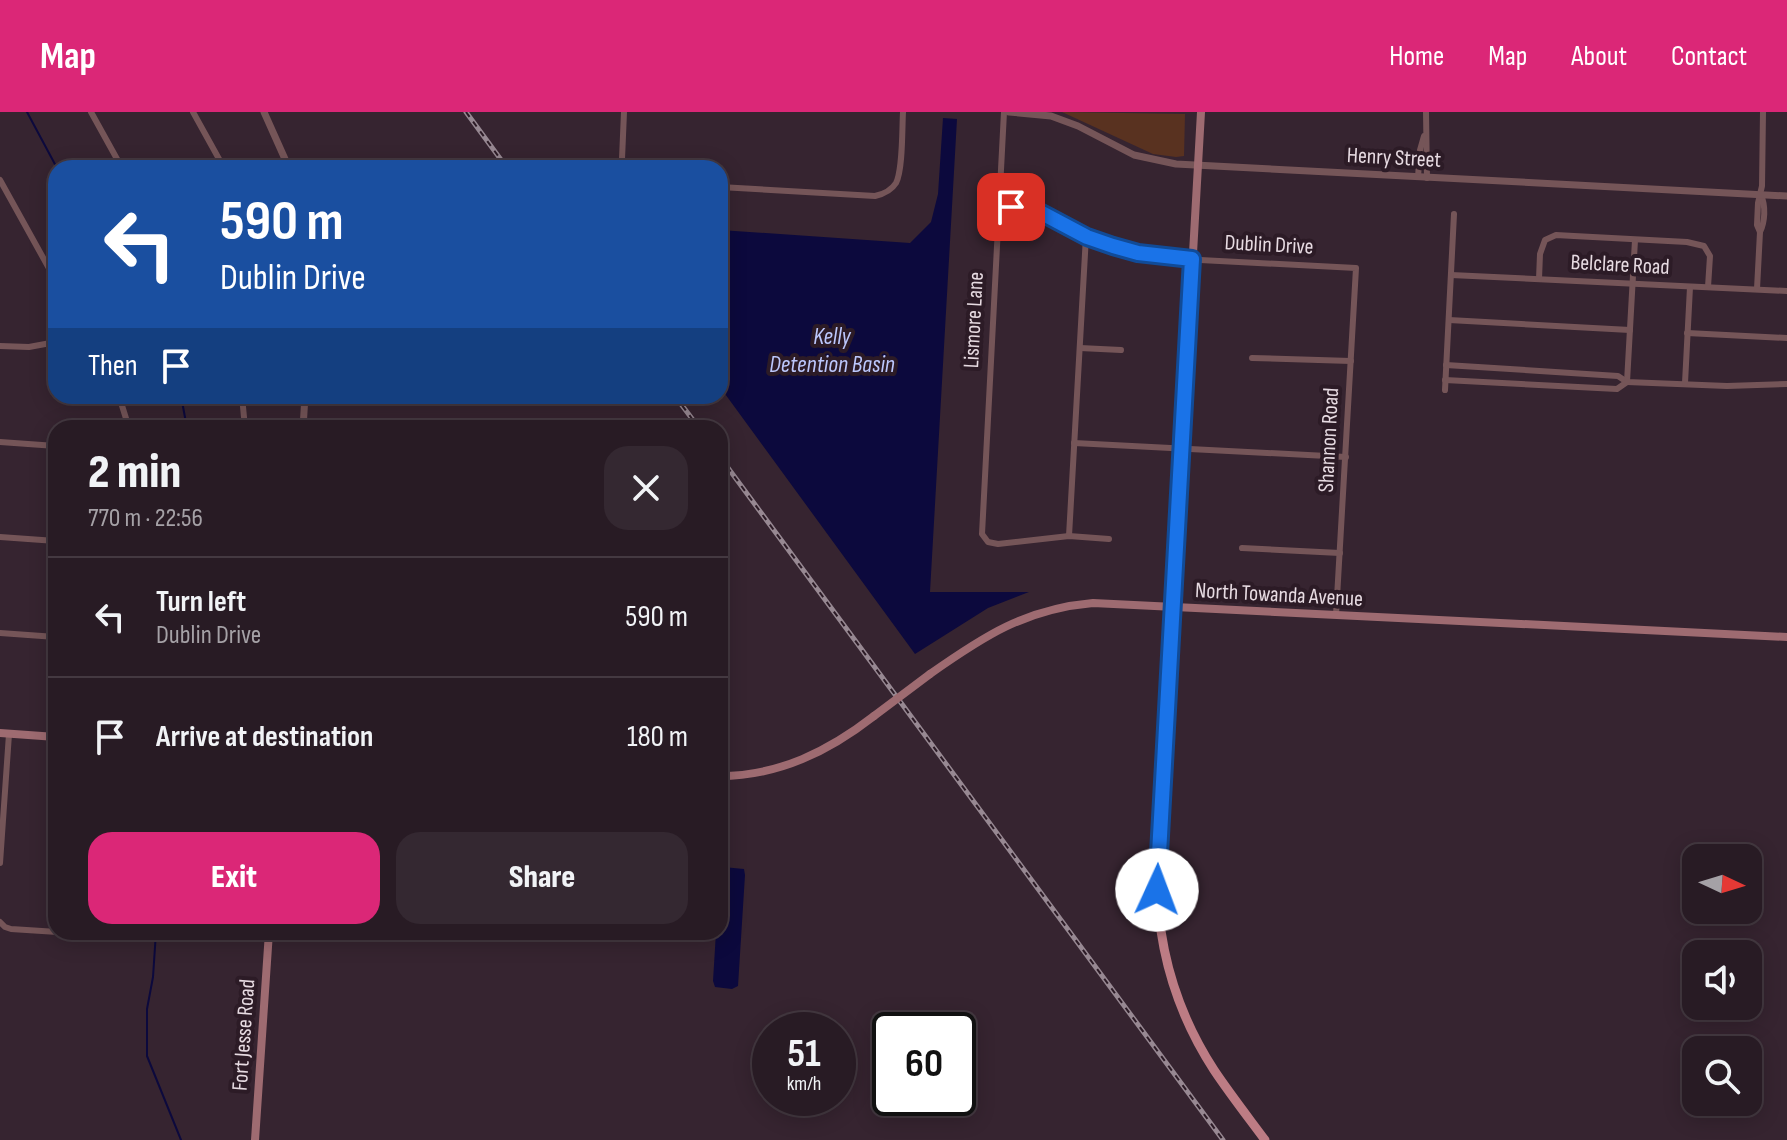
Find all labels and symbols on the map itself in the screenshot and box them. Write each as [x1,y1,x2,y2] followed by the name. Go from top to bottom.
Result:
[1346,142,1442,174] street label: Henry Street
[977,173,1045,241] pin
[1224,229,1314,261] street label: Dublin Drive
[1570,249,1670,281] street label: Belclare Road
[958,271,990,369] street label: Lismore Lane
[769,322,895,379] water label: Kelly Detention Basin
[1313,387,1345,493] street label: Shannon Road
[1194,577,1364,613] street label: North Towanda Avenue
[1682,844,1762,924] north arrow
[1115,848,1199,932] position arrow
[227,978,261,1092] street label: Fort Jesse Road
[872,1012,976,1116] speed limit sign: 60

